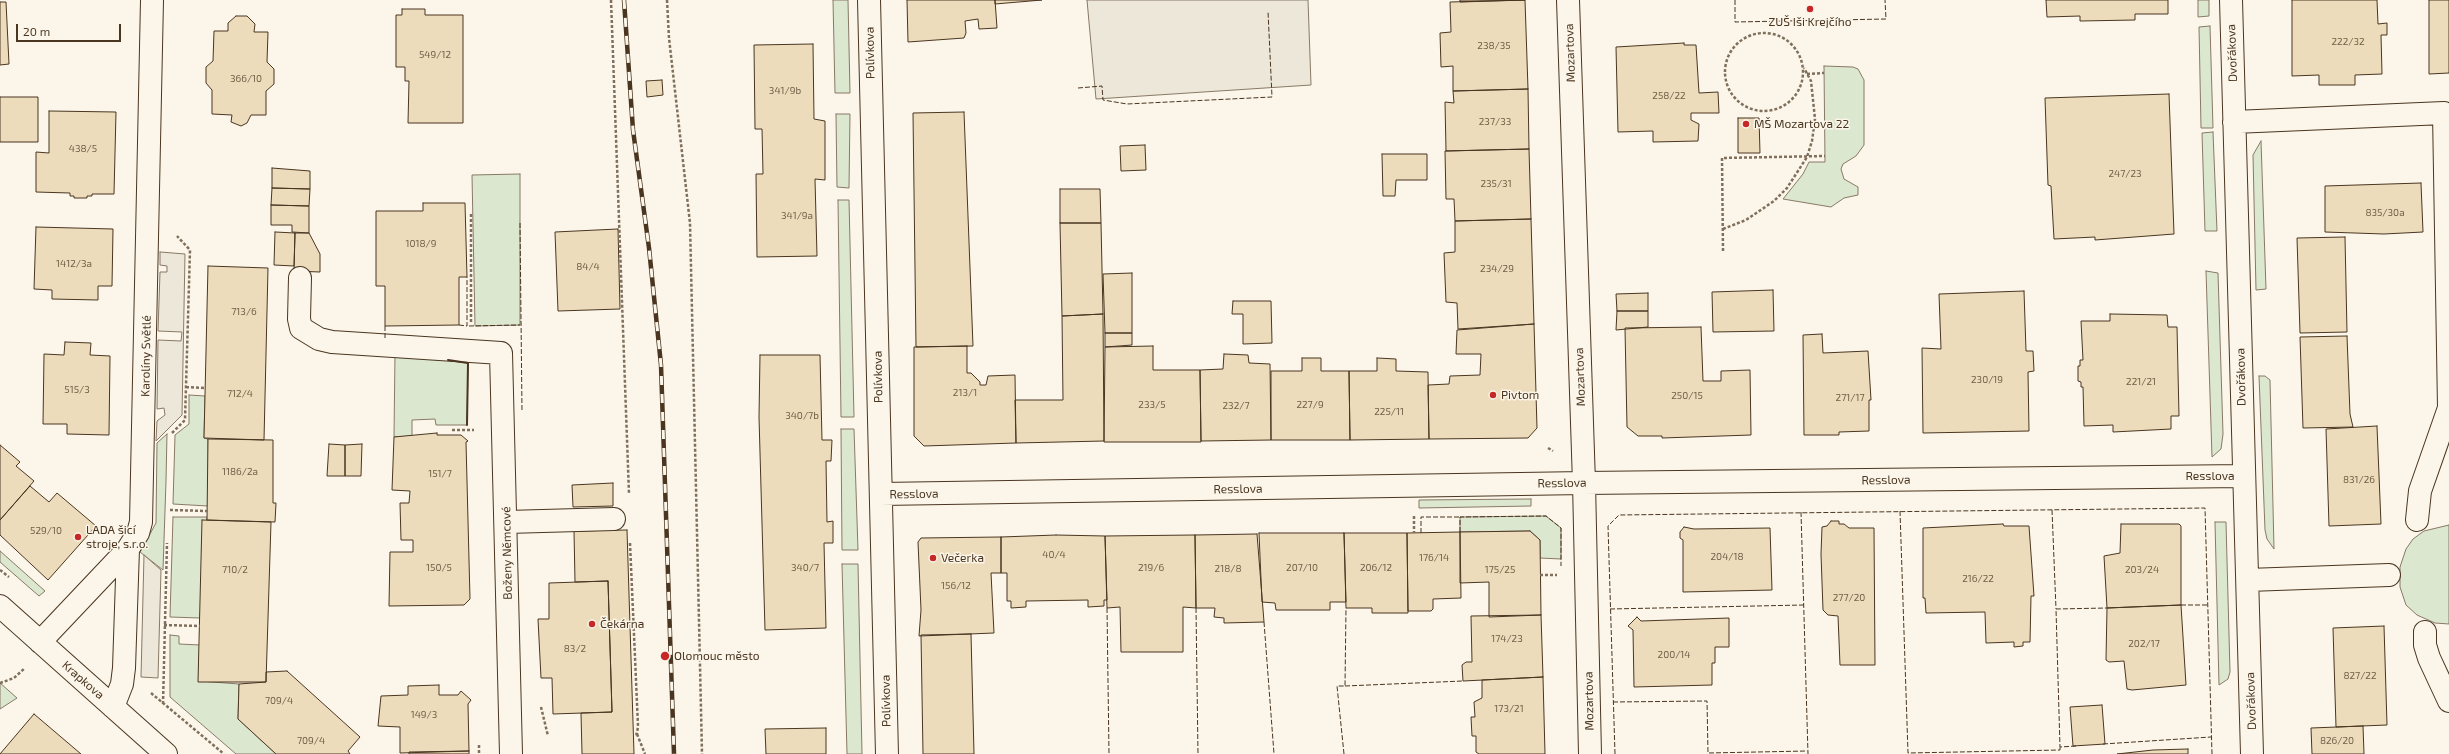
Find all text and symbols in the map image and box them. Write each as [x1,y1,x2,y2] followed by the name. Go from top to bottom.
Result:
[1805,4,1815,14] marker: ZUŠ Iši Krejčího
[1769,15,1851,29] place label: ZUŠ Iši Krejčího
[18,16,123,42] scale bar
[1562,23,1578,83] street label: Mozartova
[23,24,50,38] text: 20 m
[2224,24,2240,82] street label: Dvořákova
[862,27,878,79] street label: Polívkova
[2331,36,2365,48] house number: 222/32
[1477,40,1511,52] house number: 238/35
[419,49,451,61] house number: 549/12
[230,73,262,85] house number: 366/10
[769,85,801,97] house number: 341/9b
[1652,90,1686,102] house number: 258/22
[1479,116,1511,128] house number: 237/33
[1754,117,1849,131] place label: MŠ Mozartova 22
[1741,119,1751,129] marker: MŠ Mozartova 22
[69,143,97,155] house number: 438/5
[2108,168,2142,180] house number: 247/23
[1480,178,1512,190] house number: 235/31
[2365,207,2405,219] house number: 835/30a
[781,210,813,222] house number: 341/9a
[406,238,436,250] house number: 1018/9
[56,258,92,270] house number: 1412/3a
[576,261,600,273] house number: 84/4
[1480,263,1514,275] house number: 234/29
[231,306,257,318] house number: 713/6
[138,315,154,397] street label: Karolíny Světlé
[1572,347,1588,407] street label: Mozartova
[2233,348,2249,406] street label: Dvořákova
[870,351,886,403] street label: Polívkova
[1971,374,2003,386] house number: 230/19
[2126,376,2156,388] house number: 221/21
[64,384,90,396] house number: 515/3
[953,387,977,399] house number: 213/1
[227,388,253,400] house number: 712/4
[1501,388,1539,402] place label: Pivtom
[1488,390,1498,400] marker: Pivtom
[1671,390,1703,402] house number: 250/15
[1836,392,1864,404] house number: 271/17
[1138,399,1166,411] house number: 233/5
[1296,399,1324,411] house number: 227/9
[1222,400,1250,412] house number: 232/7
[1374,406,1404,418] house number: 225/11
[785,410,819,422] house number: 340/7b
[222,466,258,478] house number: 1186/2a
[428,468,452,480] house number: 151/7
[2185,469,2235,483] street label: Resslova
[1861,472,1911,488] street label: Resslova
[2343,474,2375,486] house number: 831/26
[1537,475,1587,491] street label: Resslova
[1213,481,1263,497] street label: Resslova
[889,486,939,502] street label: Resslova
[499,506,515,600] street label: Boženy Němcové
[86,523,148,551] place label: LADA šicí stroje, s.r.o.
[30,525,62,537] house number: 529/10
[73,532,83,542] marker: LADA šicí stroje, s.r.o.
[1042,549,1066,561] house number: 40/4
[941,551,984,565] place label: Večerka
[1710,551,1744,563] house number: 204/18
[1419,552,1449,564] house number: 176/14
[928,553,938,563] marker: Večerka
[426,562,452,574] house number: 150/5
[791,562,819,574] house number: 340/7
[1138,562,1164,574] house number: 219/6
[1286,562,1318,574] house number: 207/10
[1360,562,1392,574] house number: 206/12
[1215,563,1241,575] house number: 218/8
[222,564,248,576] house number: 710/2
[1485,564,1515,576] house number: 175/25
[2125,564,2159,576] house number: 203/24
[1962,573,1994,585] house number: 216/22
[941,580,971,592] house number: 156/12
[1833,592,1865,604] house number: 277/20
[600,617,644,631] place label: Čekárna
[587,619,597,629] marker: Čekárna
[1491,633,1523,645] house number: 174/23
[2128,638,2160,650] house number: 202/17
[564,643,586,655] house number: 83/2
[674,649,760,663] place label: Olomouc město
[1658,649,1690,661] house number: 200/14
[659,650,671,662] marker: Olomouc město
[59,658,107,702] street label: Krapkova
[2343,670,2377,682] house number: 827/22
[1581,671,1597,731] street label: Mozartova
[2243,672,2259,730] street label: Dvořákova
[878,675,894,727] street label: Polívkova
[265,695,293,707] house number: 709/4
[1494,703,1524,715] house number: 173/21
[411,709,437,721] house number: 149/3
[297,735,325,747] house number: 709/4
[2320,735,2354,747] house number: 826/20

